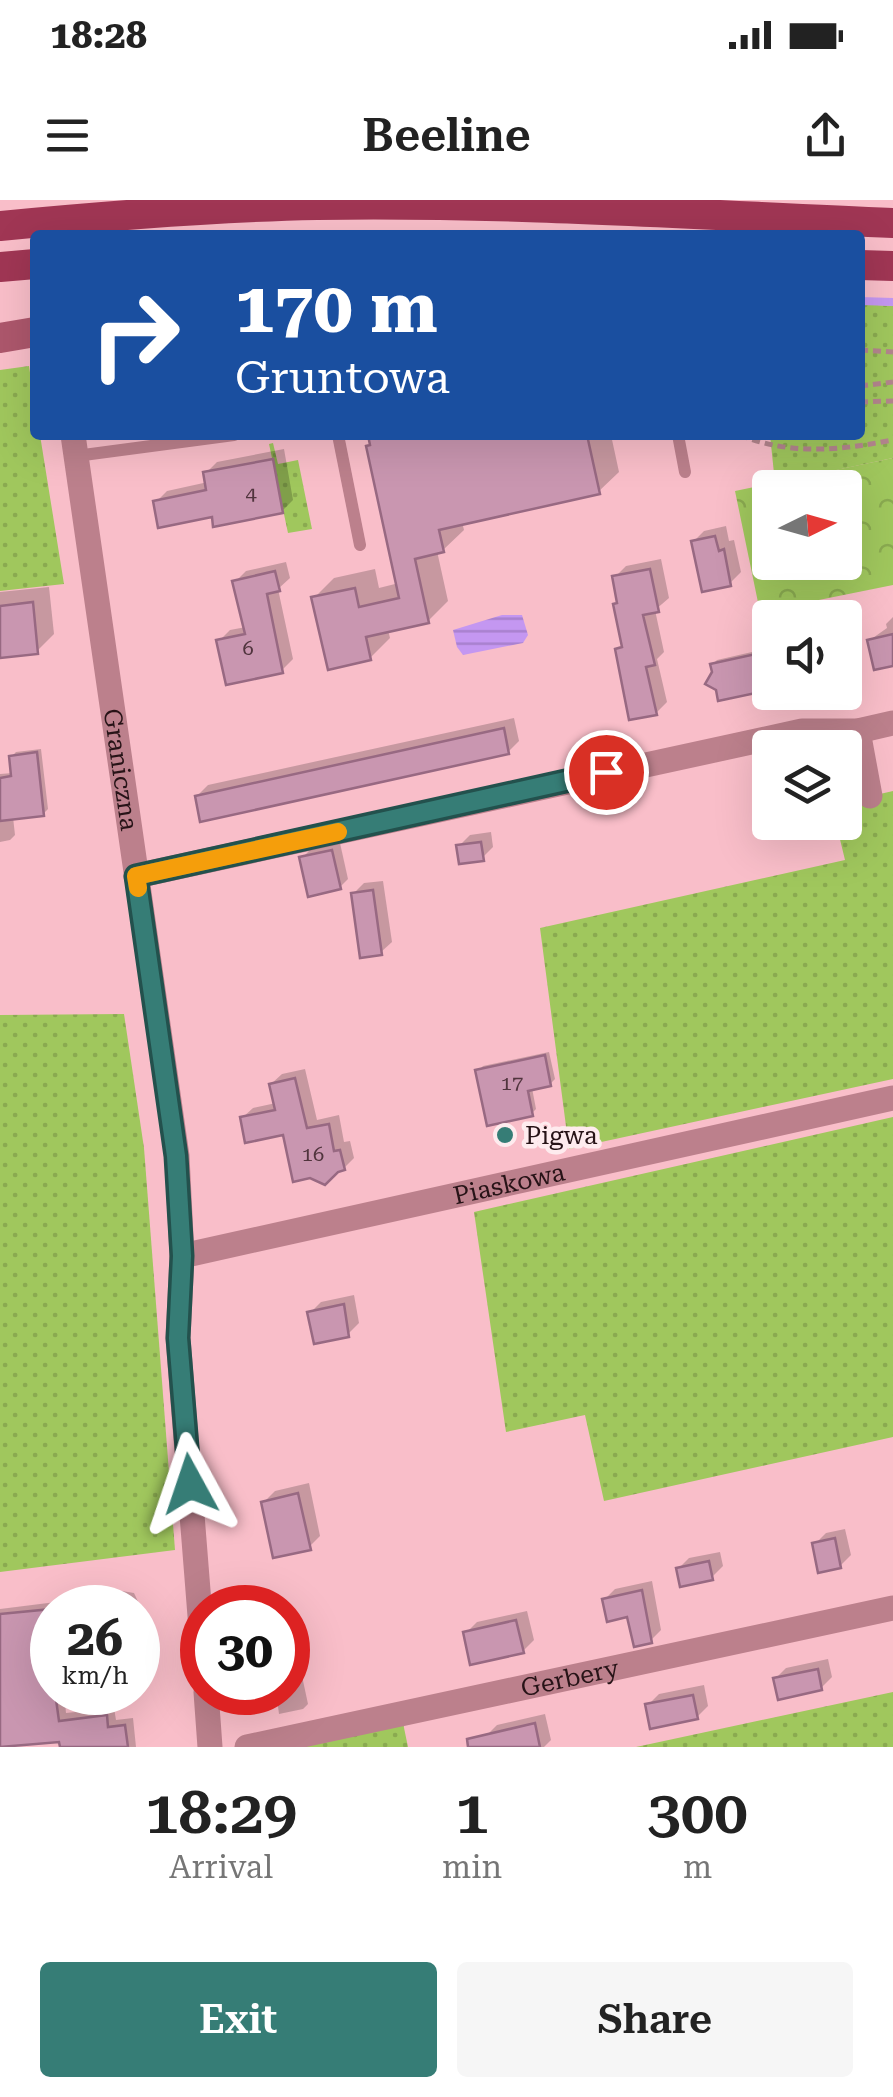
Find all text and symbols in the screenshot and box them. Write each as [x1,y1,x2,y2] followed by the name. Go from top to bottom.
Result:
[50,13,147,57] text: 18:28
[40,108,95,163] icon: menu
[798,108,853,163] icon: share
[362,109,531,162] text: Beeline
[235,267,438,349] text: 170 m
[70,270,200,400] icon: right
[235,351,450,404] text: Gruntowa
[752,470,862,580] north arrow
[752,470,862,840] map controls
[245,481,257,505] house number: 4
[752,600,862,710] button: sound
[242,636,254,660] house number: 6
[98,707,144,833] street label: Graniczna
[564,730,649,815] pin
[752,730,862,840] button: layers
[579,745,634,800] icon: arrive
[501,1071,523,1095] house number: 17
[525,1121,598,1150] place label: Pigwa
[494,1124,516,1146] marker: Pigwa
[302,1142,324,1166] house number: 16
[451,1157,568,1210] street label: Piaskowa
[138,1432,242,1536] position arrow
[180,1585,310,1715] speed limit sign: 30
[67,1609,123,1667] text: 26
[518,1653,622,1703] street label: Gerbery
[62,1661,128,1690] text: km/h
[145,1777,297,1848] text: 18:29
[455,1777,489,1848] text: 1
[647,1777,748,1848] text: 300
[169,1848,273,1886] text: Arrival
[442,1848,502,1886] text: min
[683,1848,712,1886] text: m
[40,1962,437,2077] button: Exit
[457,1962,853,2077] button: Share

